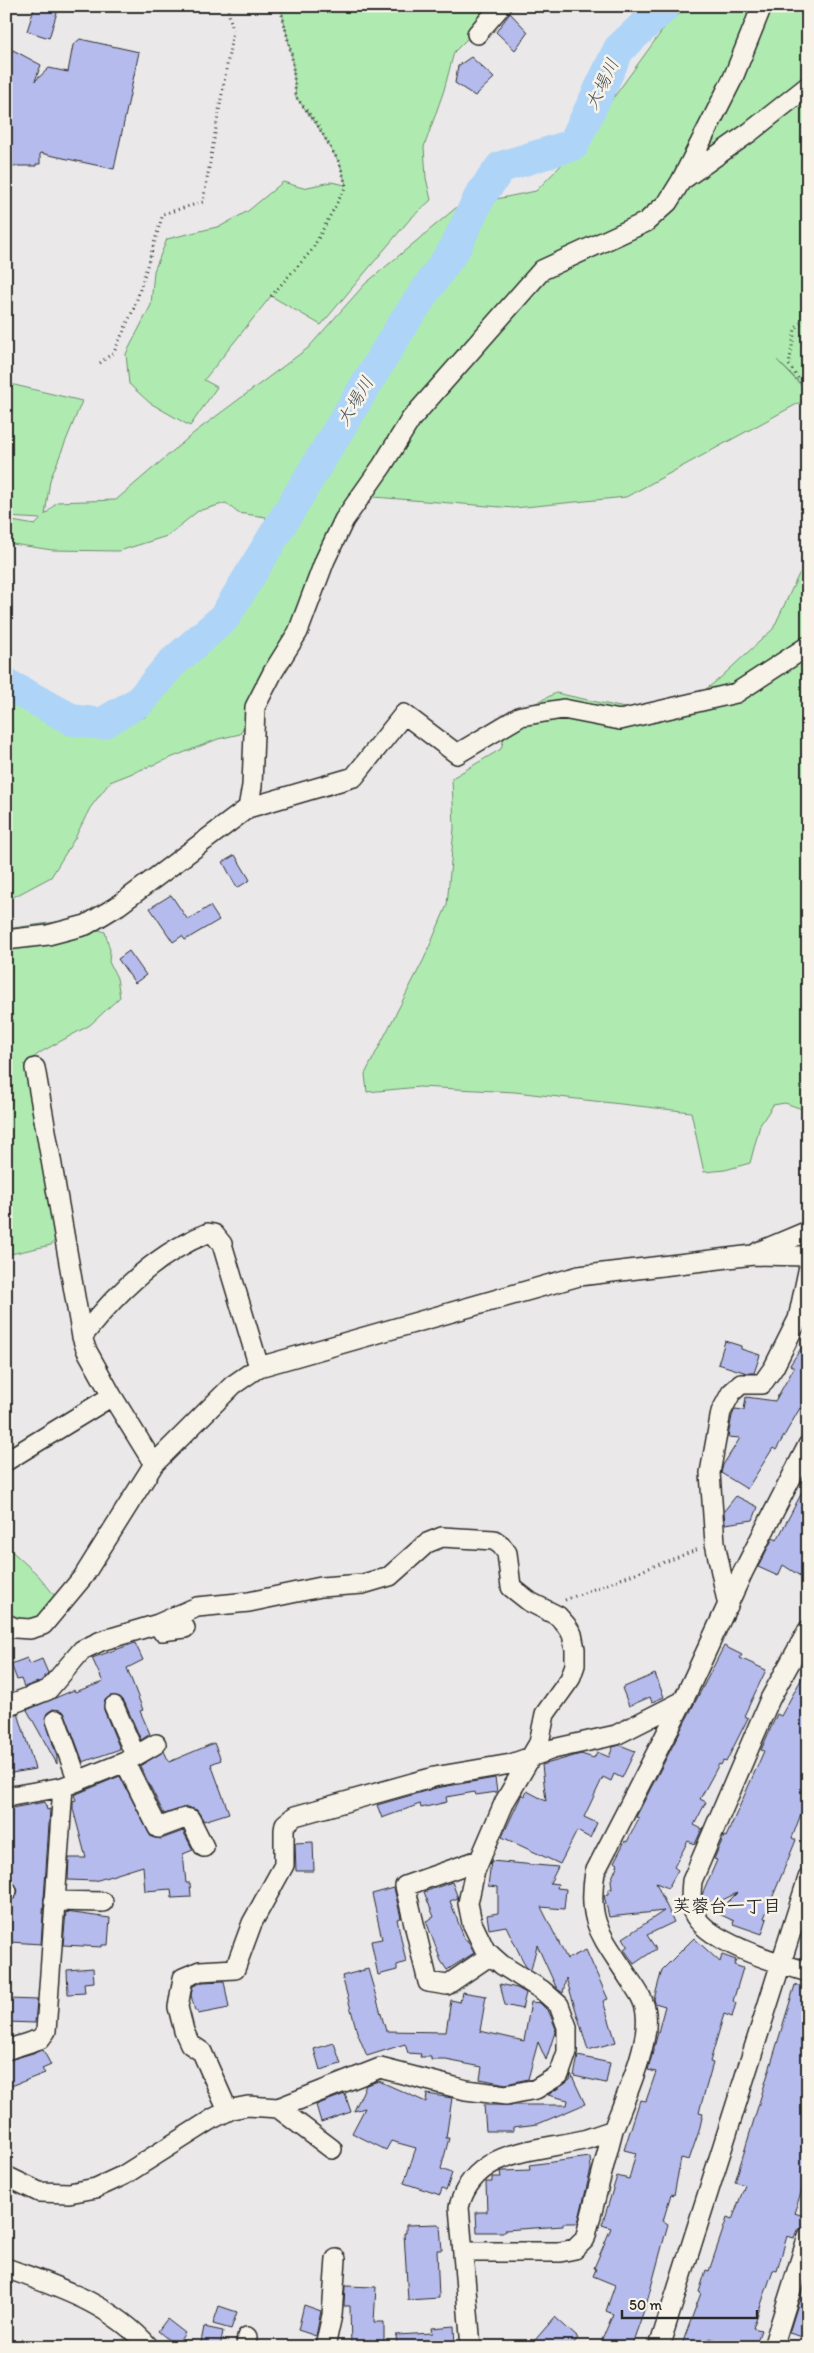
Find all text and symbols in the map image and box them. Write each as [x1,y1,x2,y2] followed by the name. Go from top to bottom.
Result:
[580,55,624,113] water label: 大場川
[332,372,378,430] water label: 大場川
[673,1895,781,1917] district label: 芙蓉台一丁目
[622,2288,756,2320] scale bar
[629,2296,662,2314] text: 50 m

